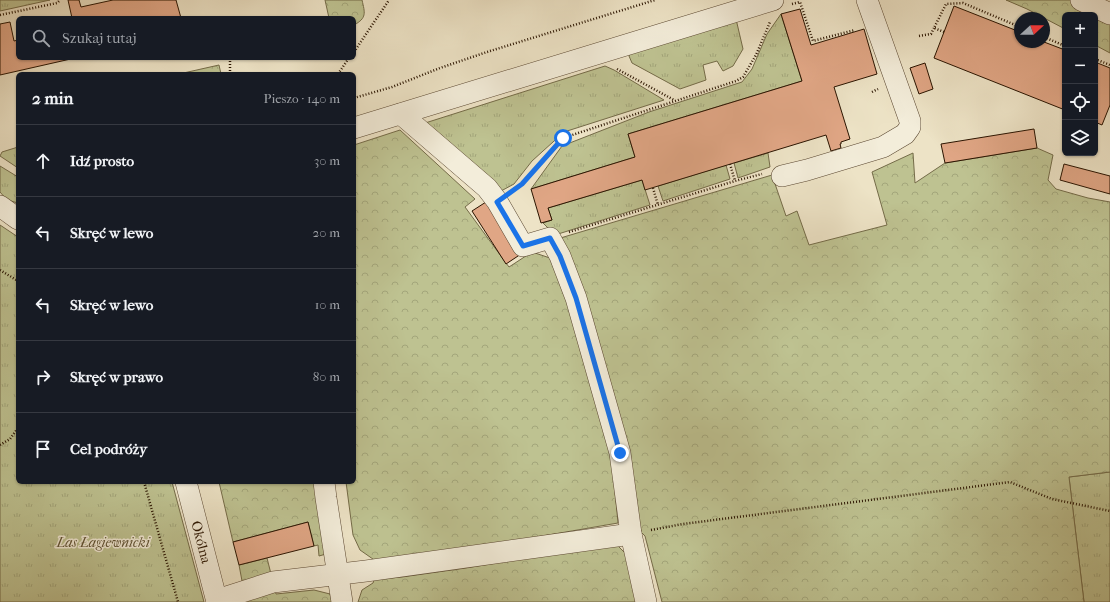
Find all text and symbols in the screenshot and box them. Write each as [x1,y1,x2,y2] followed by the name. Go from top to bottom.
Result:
[1014,12,1050,48] north arrow
[1062,12,1098,156] map controls
[1062,12,1098,48] button: +
[16,16,356,60] search box
[30,27,52,49] icon: search
[62,29,136,47] text: Szukaj tutaj
[1062,48,1098,84] button: −
[1062,84,1098,120] button: locate
[32,88,73,108] text: 2 min
[264,91,340,106] text: Pieszo · 140 m
[1062,120,1098,156] button: layers
[554,129,572,147] route start
[32,150,54,172] icon: ahead
[70,152,134,170] text: Idź prosto
[314,153,340,168] text: 30 m
[32,222,54,244] icon: left
[70,224,153,242] text: Skręć w lewo
[313,225,340,240] text: 20 m
[32,294,54,316] icon: left
[70,296,153,314] text: Skręć w lewo
[315,297,340,312] text: 10 m
[32,366,54,388] icon: right
[70,368,163,386] text: Skręć w prawo
[313,369,340,384] text: 80 m
[32,438,54,460] icon: arrive
[70,440,147,458] text: Cel podróży
[611,444,629,462] route end
[187,519,215,566] street label: Okólna
[55,534,151,551] park label: Las Łagiewnicki

